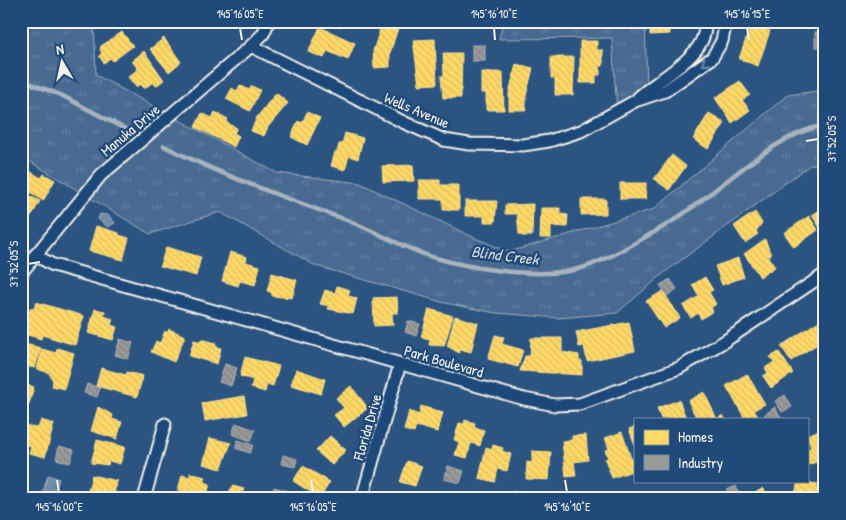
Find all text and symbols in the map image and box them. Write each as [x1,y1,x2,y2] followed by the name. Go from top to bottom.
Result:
[216,5,264,22] text: 145°16'05"E
[471,5,518,22] text: 145°16'10"E
[724,5,771,22] text: 145°16'15"E
[38,38,88,88] north arrow
[55,39,66,59] text: N
[702,58,711,66] one-way arrow
[381,87,453,133] street label: Wells Avenue
[96,99,164,161] street label: Manuka Drive
[823,115,840,162] text: 37°52'05"S
[5,240,22,287] text: 37°52'05"S
[470,240,541,270] water label: Blind Creek
[402,340,486,382] street label: Park Boulevard
[347,391,386,464] street label: Florida Drive
[634,418,808,482] legend
[678,426,713,447] text: Homes
[678,452,723,473] text: Industry
[35,498,83,515] text: 145°16'00"E
[289,498,337,515] text: 145°16'05"E
[544,498,591,515] text: 145°16'10"E

